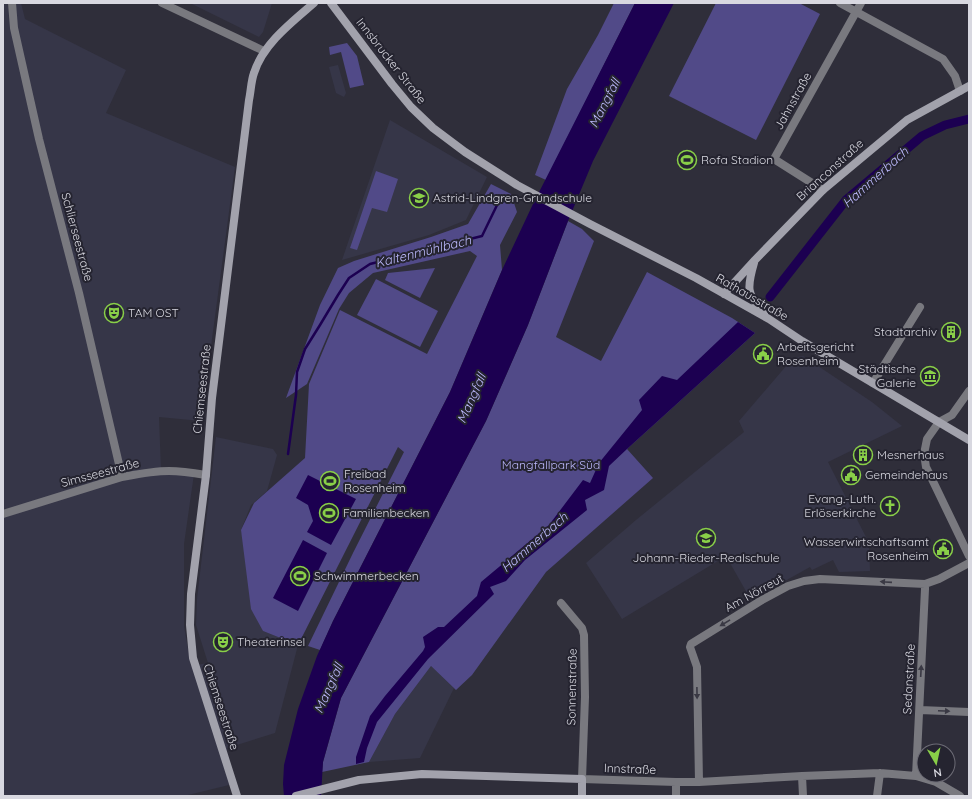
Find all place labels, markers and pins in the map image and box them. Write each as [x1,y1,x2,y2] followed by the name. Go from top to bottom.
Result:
[676,149,698,171] sports icon: Rofa Stadion
[701,152,773,167] place label: Rofa Stadion
[408,187,430,209] school or university icon: Astrid-Lindgren-Grundschule
[433,190,592,205] place label: Astrid-Lindgren-Grundschule
[103,302,125,324] theatre icon: TAM OST
[128,305,179,320] place label: TAM OST
[940,321,962,343] building icon: Stadtarchiv
[874,324,937,339] place label: Stadtarchiv
[777,339,854,368] place label: Arbeitsgericht Rosenheim
[752,343,774,365] public building icon: Arbeitsgericht Rosenheim
[859,361,916,390] place label: Städtische Galerie
[919,365,941,387] museum icon: Städtische Galerie
[852,444,874,466] building icon: Mesnerhaus
[877,447,944,462] place label: Mesnerhaus
[840,464,862,486] public building icon: Gemeindehaus
[344,466,406,495] place label: Freibad Rosenheim
[865,467,948,482] place label: Gemeindehaus
[319,470,341,492] sports icon: Freibad Rosenheim
[804,491,876,520] place label: Evang.-Luth. Erlöserkirche
[879,495,901,517] church icon: Evang.-Luth. Erlöserkirche
[318,502,340,524] sports icon: Familienbecken
[343,505,430,520] place label: Familienbecken
[695,527,717,549] school or university icon: Johann-Rieder-Realschule
[804,534,929,563] place label: Wasserwirtschaftsamt Rosenheim
[932,538,954,560] public building icon: Wasserwirtschaftsamt Rosenheim
[632,550,780,565] place label: Johann-Rieder-Realschule
[289,565,311,587] sports icon: Schwimmerbecken
[314,568,419,583] place label: Schwimmerbecken
[212,631,234,653] theatre icon: Theaterinsel
[237,634,305,649] place label: Theaterinsel

